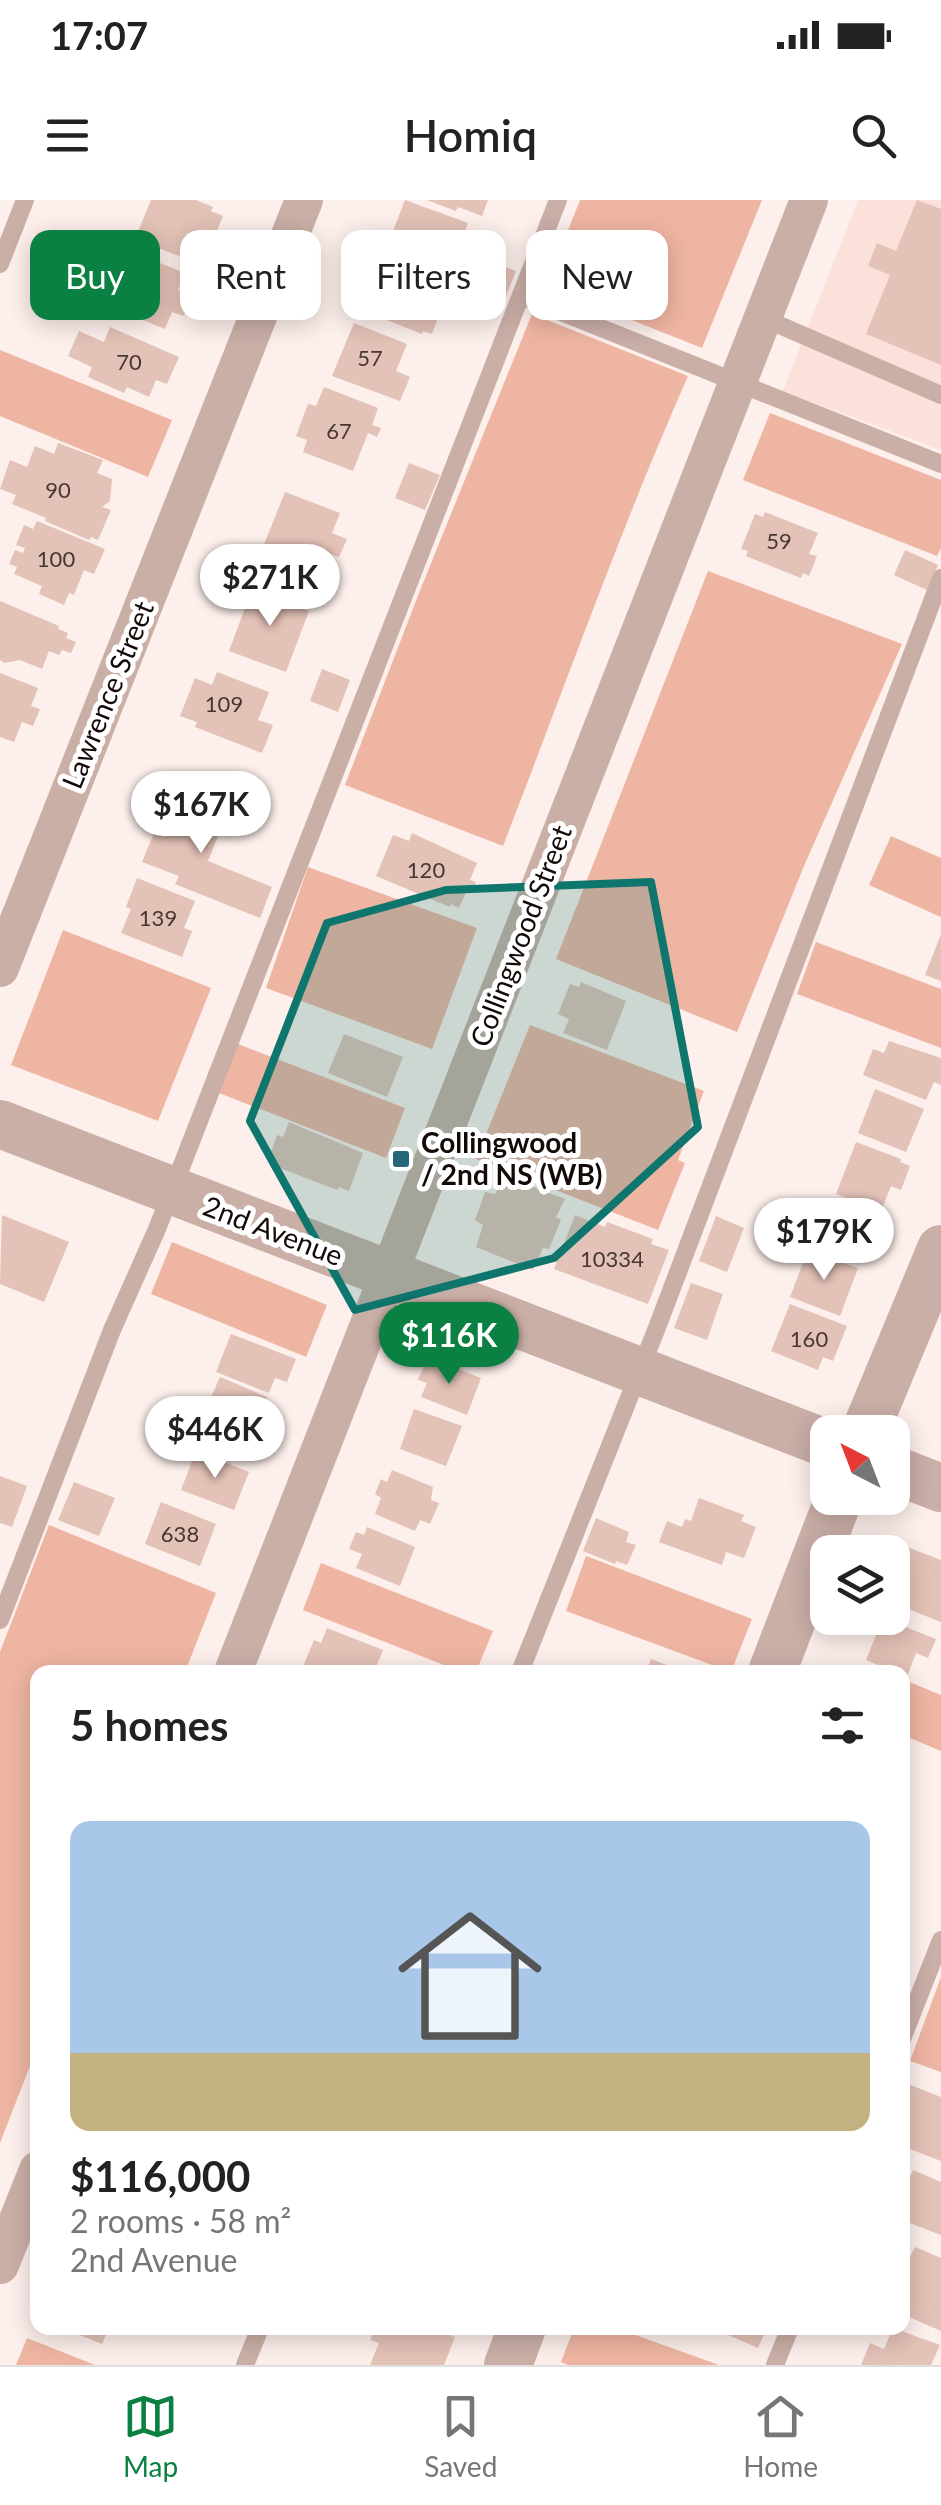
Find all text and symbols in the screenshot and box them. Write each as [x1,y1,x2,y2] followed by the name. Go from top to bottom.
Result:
[50,12,148,58] text: 17:07
[40,108,95,163] icon: menu
[404,108,537,162] text: Homiq
[846,108,901,163] icon: search
[30,230,160,320] chip: Buy
[180,230,321,320] chip: Rent
[341,230,506,320] chip: Filters
[526,230,668,320] chip: New
[357,344,383,371] house number: 57
[116,348,142,375] house number: 70
[326,417,352,444] house number: 67
[45,476,71,503] house number: 90
[766,527,792,554] house number: 59
[200,544,340,629] pin: $271K
[37,545,75,572] house number: 100
[222,557,318,596] text: $271K
[54,596,160,793] street label: Lawrence Street
[205,690,243,717] house number: 109
[131,771,271,856] pin: $167K
[153,784,249,823] text: $167K
[462,820,578,1051] street label: Collingwood Street
[407,856,445,883] house number: 120
[139,904,177,931] house number: 139
[421,1125,603,1191] place label: Collingwood / 2nd NS (WB)
[390,1148,412,1170] marker: Collingwood / 2nd NS (WB)
[199,1188,348,1272] street label: 2nd Avenue
[754,1198,894,1283] pin: $179K
[776,1211,872,1250] text: $179K
[580,1245,644,1272] house number: 10334
[379,1302,519,1387] pin: $116K
[401,1315,497,1354] text: $116K
[790,1325,828,1352] house number: 160
[145,1396,285,1481] pin: $446K
[167,1409,263,1448] text: $446K
[810,1415,910,1515] north arrow
[810,1415,910,1635] map controls
[161,1520,199,1547] house number: 638
[810,1535,910,1635] button: layers
[815,1698,870,1753] icon: filters
[70,1700,228,1750] text: 5 homes
[380,1886,560,2066] icon: home
[70,2151,250,2201] text: $116,000
[70,2201,291,2240] text: 2 rooms · 58 m²
[70,2240,237,2279] text: 2nd Avenue
[123,2389,178,2483] tab: Map
[424,2389,497,2483] tab: Saved
[743,2389,818,2483] tab: Home

